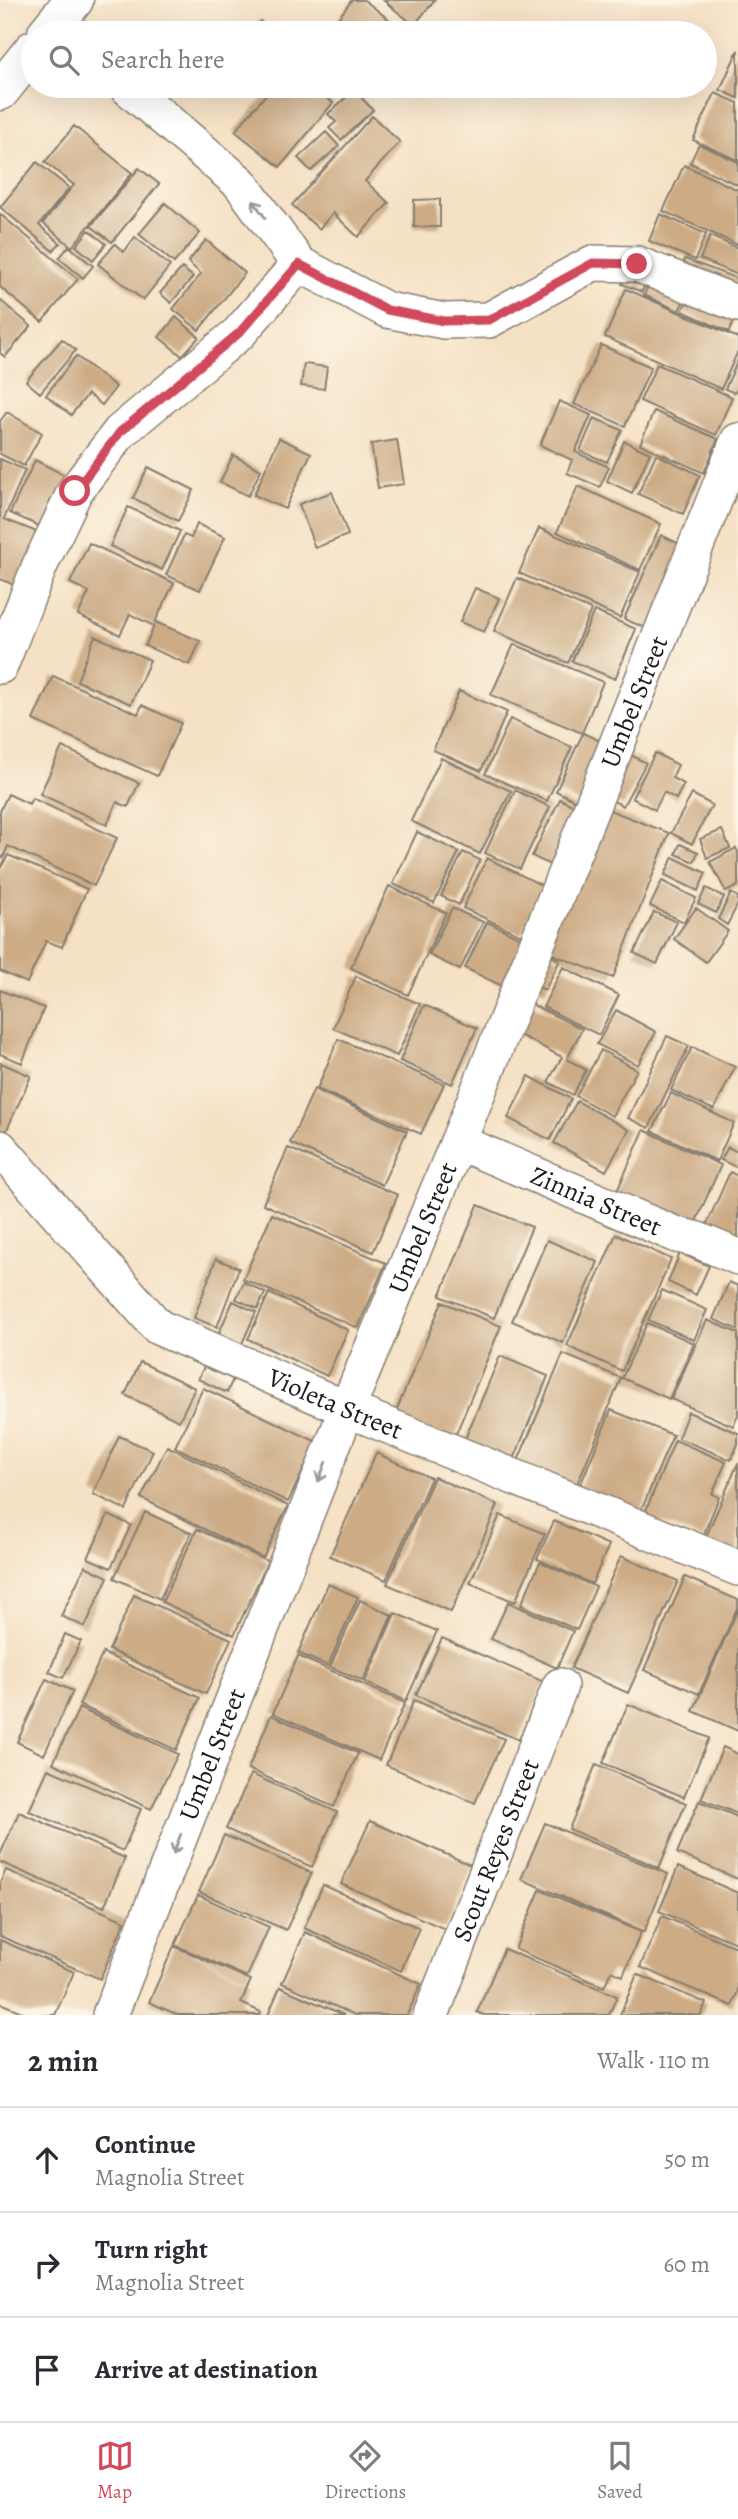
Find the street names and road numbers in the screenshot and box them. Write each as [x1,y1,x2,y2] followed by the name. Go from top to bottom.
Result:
[592,630,676,773] street label: Umbel Street
[379,1156,465,1299] street label: Umbel Street
[525,1157,667,1244] street label: Zinnia Street
[262,1359,408,1447] street label: Violeta Street
[170,1683,254,1825] street label: Umbel Street
[444,1753,547,1947] street label: Scout Reyes Street

